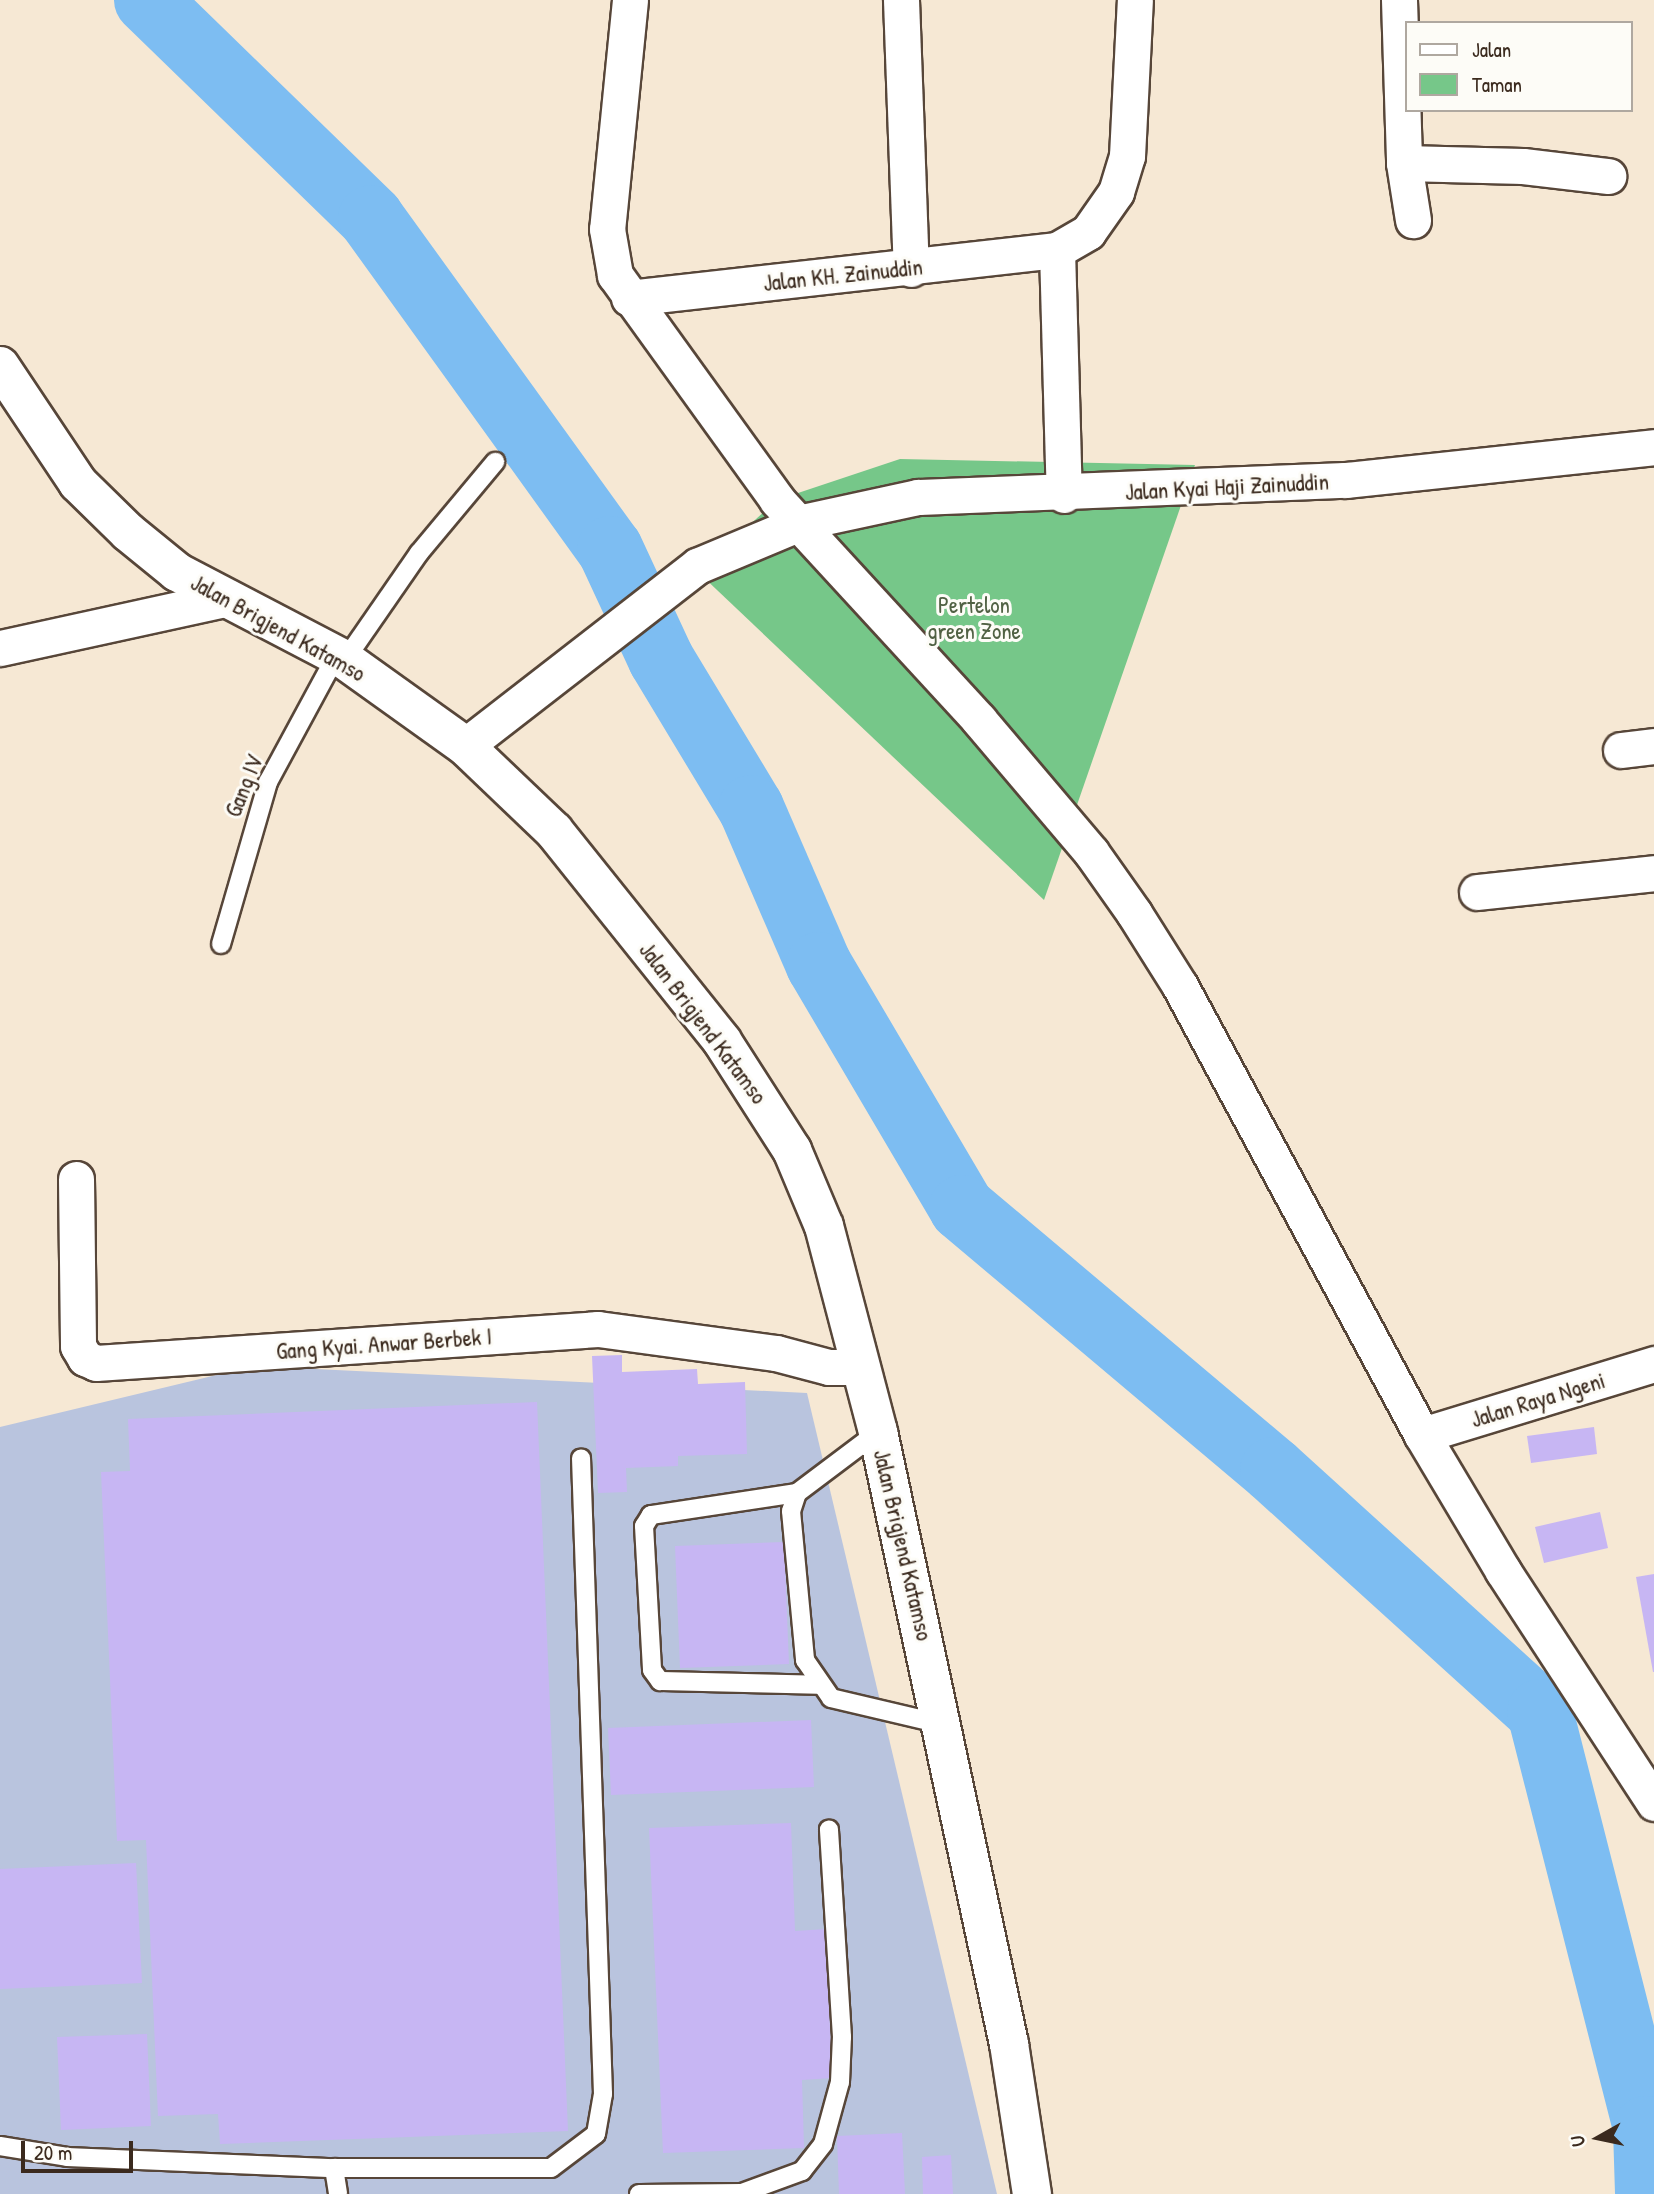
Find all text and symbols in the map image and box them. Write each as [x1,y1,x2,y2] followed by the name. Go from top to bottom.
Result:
[1406,21,1633,112] legend
[1472,35,1511,64] text: Jalan
[1472,70,1522,99] text: Taman
[762,253,924,297] street label: Jalan KH. Zainuddin
[1124,468,1330,506] street label: Jalan Kyai Haji Zainuddin
[186,569,370,687] street label: Jalan Brigjend Katamso
[927,591,1021,645] park label: Pertelon green Zone
[219,751,269,821] street label: Gang IV
[633,937,773,1109] street label: Jalan Brigjend Katamso
[275,1323,493,1365] street label: Gang Kyai. Anwar Berbek I
[1467,1366,1609,1434] street label: Jalan Raya Ngeni
[868,1447,938,1643] street label: Jalan Brigjend Katamso
[1563,2103,1633,2173] north arrow
[24,2128,136,2172] scale bar
[1564,2134,1591,2148] text: U
[34,2138,72,2167] text: 20 m

